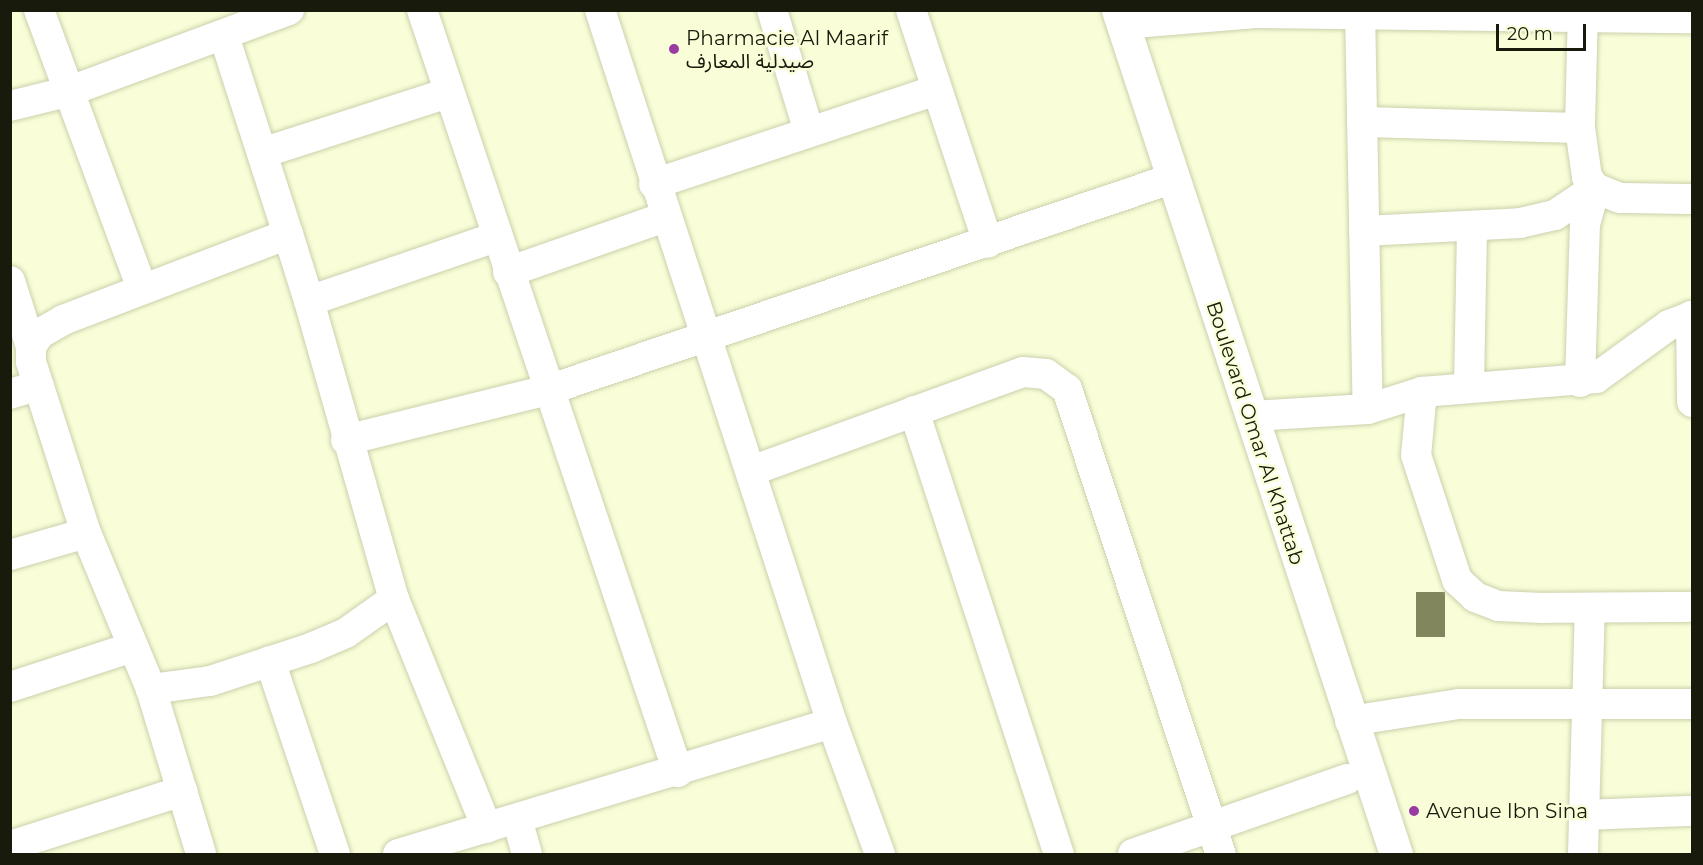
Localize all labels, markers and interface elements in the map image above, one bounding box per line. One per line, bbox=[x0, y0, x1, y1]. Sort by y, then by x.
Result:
scale bar bbox=[1499, 12, 1589, 50]
text: 20 m bbox=[1507, 23, 1553, 45]
place label: Pharmacie Al Maarif صيدلية المعارف bbox=[686, 26, 888, 73]
marker: Pharmacie Al Maarif صيدلية المعارف bbox=[667, 42, 681, 56]
street label: Boulevard Omar Al Khattab bbox=[1201, 298, 1309, 568]
place label: Avenue Ibn Sina bbox=[1426, 799, 1588, 823]
marker: Avenue Ibn Sina bbox=[1407, 804, 1421, 818]

